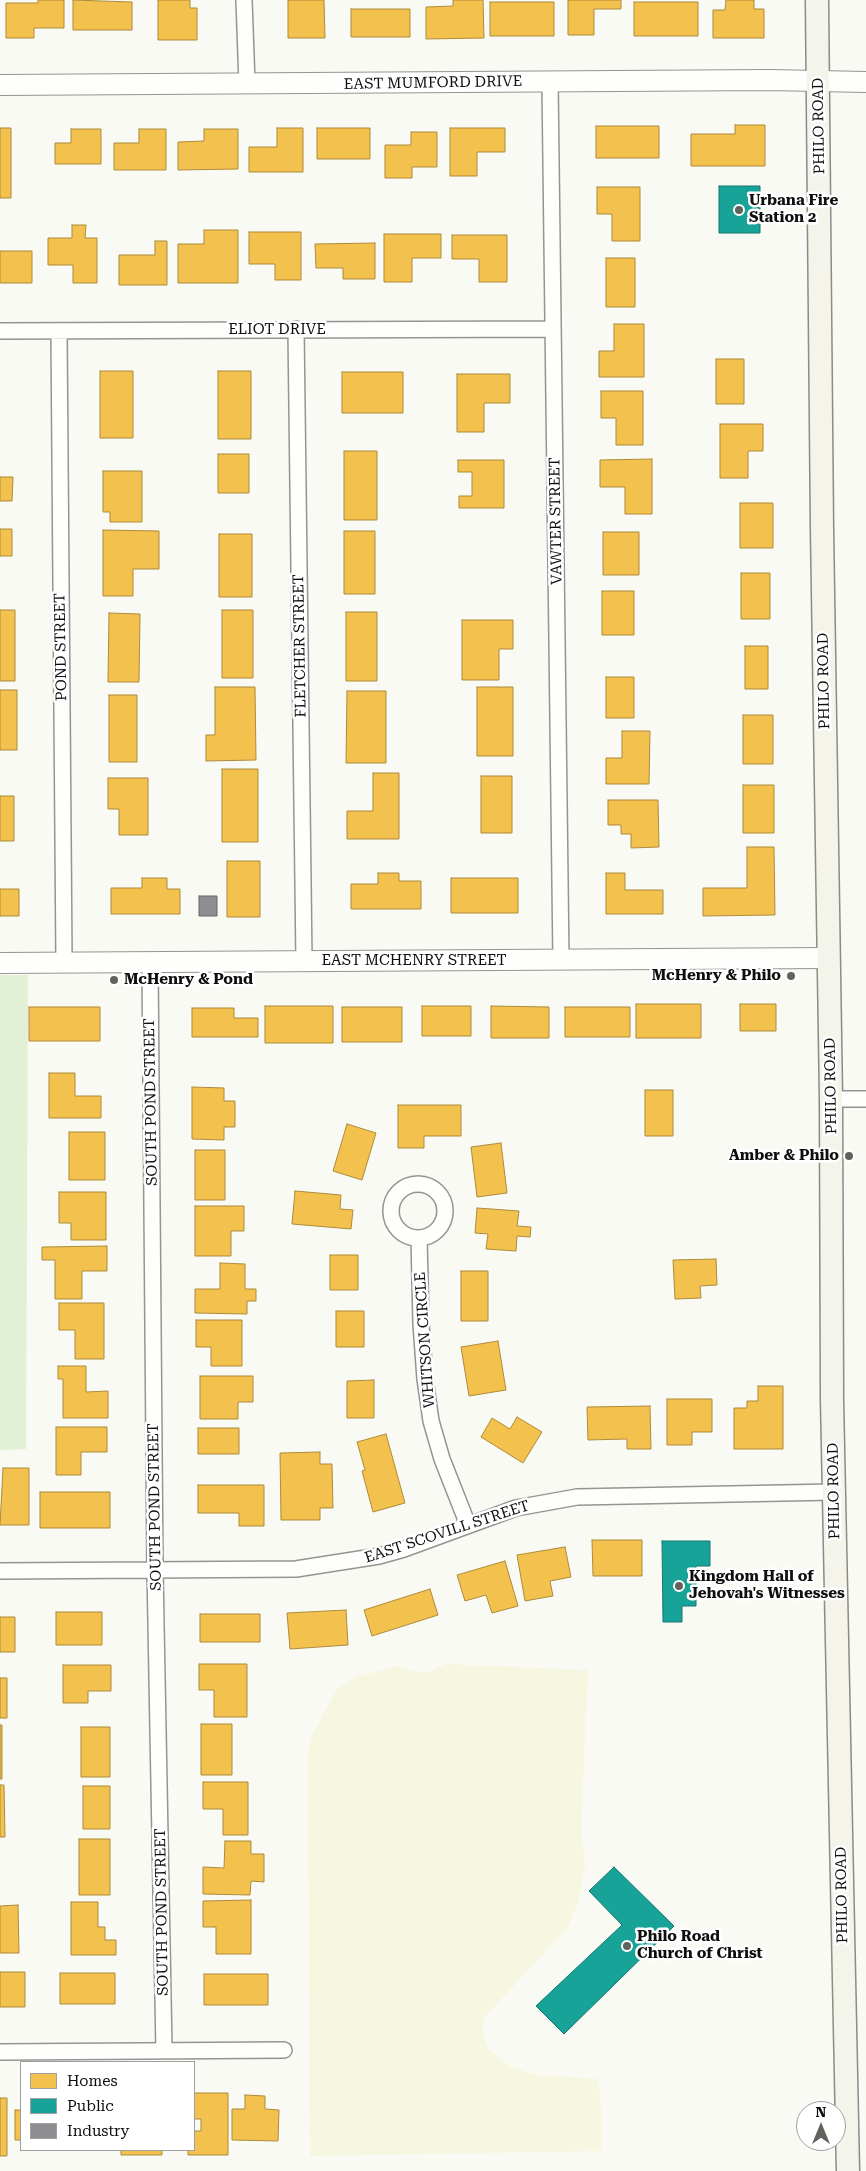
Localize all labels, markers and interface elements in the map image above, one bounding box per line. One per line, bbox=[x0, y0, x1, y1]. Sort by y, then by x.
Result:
street label: EAST MUMFORD DRIVE bbox=[344, 72, 522, 94]
street label: PHILO ROAD bbox=[809, 78, 829, 174]
place label: Urbana Fire Station 2 bbox=[749, 192, 838, 227]
marker: Urbana Fire Station 2 bbox=[733, 204, 745, 216]
street label: ELIOT DRIVE bbox=[228, 321, 326, 339]
street label: VAWTER STREET bbox=[546, 457, 566, 585]
street label: FLETCHER STREET bbox=[290, 574, 310, 718]
street label: POND STREET bbox=[51, 593, 71, 701]
street label: PHILO ROAD bbox=[814, 633, 834, 729]
street label: EAST MCHENRY STREET bbox=[321, 952, 507, 970]
place label: McHenry & Philo bbox=[652, 967, 781, 985]
marker: McHenry & Philo bbox=[785, 970, 797, 982]
place label: McHenry & Pond bbox=[124, 971, 253, 989]
marker: McHenry & Pond bbox=[108, 974, 120, 986]
street label: SOUTH POND STREET bbox=[141, 1018, 161, 1186]
street label: PHILO ROAD bbox=[821, 1038, 841, 1134]
place label: Amber & Philo bbox=[729, 1147, 839, 1165]
marker: Amber & Philo bbox=[843, 1150, 855, 1162]
street label: WHITSON CIRCLE bbox=[411, 1271, 439, 1409]
street label: SOUTH POND STREET bbox=[145, 1423, 165, 1591]
street label: PHILO ROAD bbox=[824, 1443, 844, 1539]
street label: EAST SCOVILL STREET bbox=[362, 1497, 532, 1567]
place label: Kingdom Hall of Jehovah's Witnesses bbox=[689, 1568, 845, 1603]
marker: Kingdom Hall of Jehovah's Witnesses bbox=[673, 1580, 685, 1592]
street label: SOUTH POND STREET bbox=[152, 1828, 172, 1996]
street label: PHILO ROAD bbox=[832, 1847, 852, 1943]
place label: Philo Road Church of Christ bbox=[637, 1928, 763, 1963]
marker: Philo Road Church of Christ bbox=[621, 1940, 633, 1952]
legend bbox=[20, 2061, 195, 2151]
text: Homes bbox=[67, 2072, 118, 2090]
text: Public bbox=[67, 2097, 114, 2115]
north arrow bbox=[796, 2101, 846, 2151]
text: N bbox=[816, 2104, 826, 2120]
text: Industry bbox=[67, 2122, 129, 2140]

